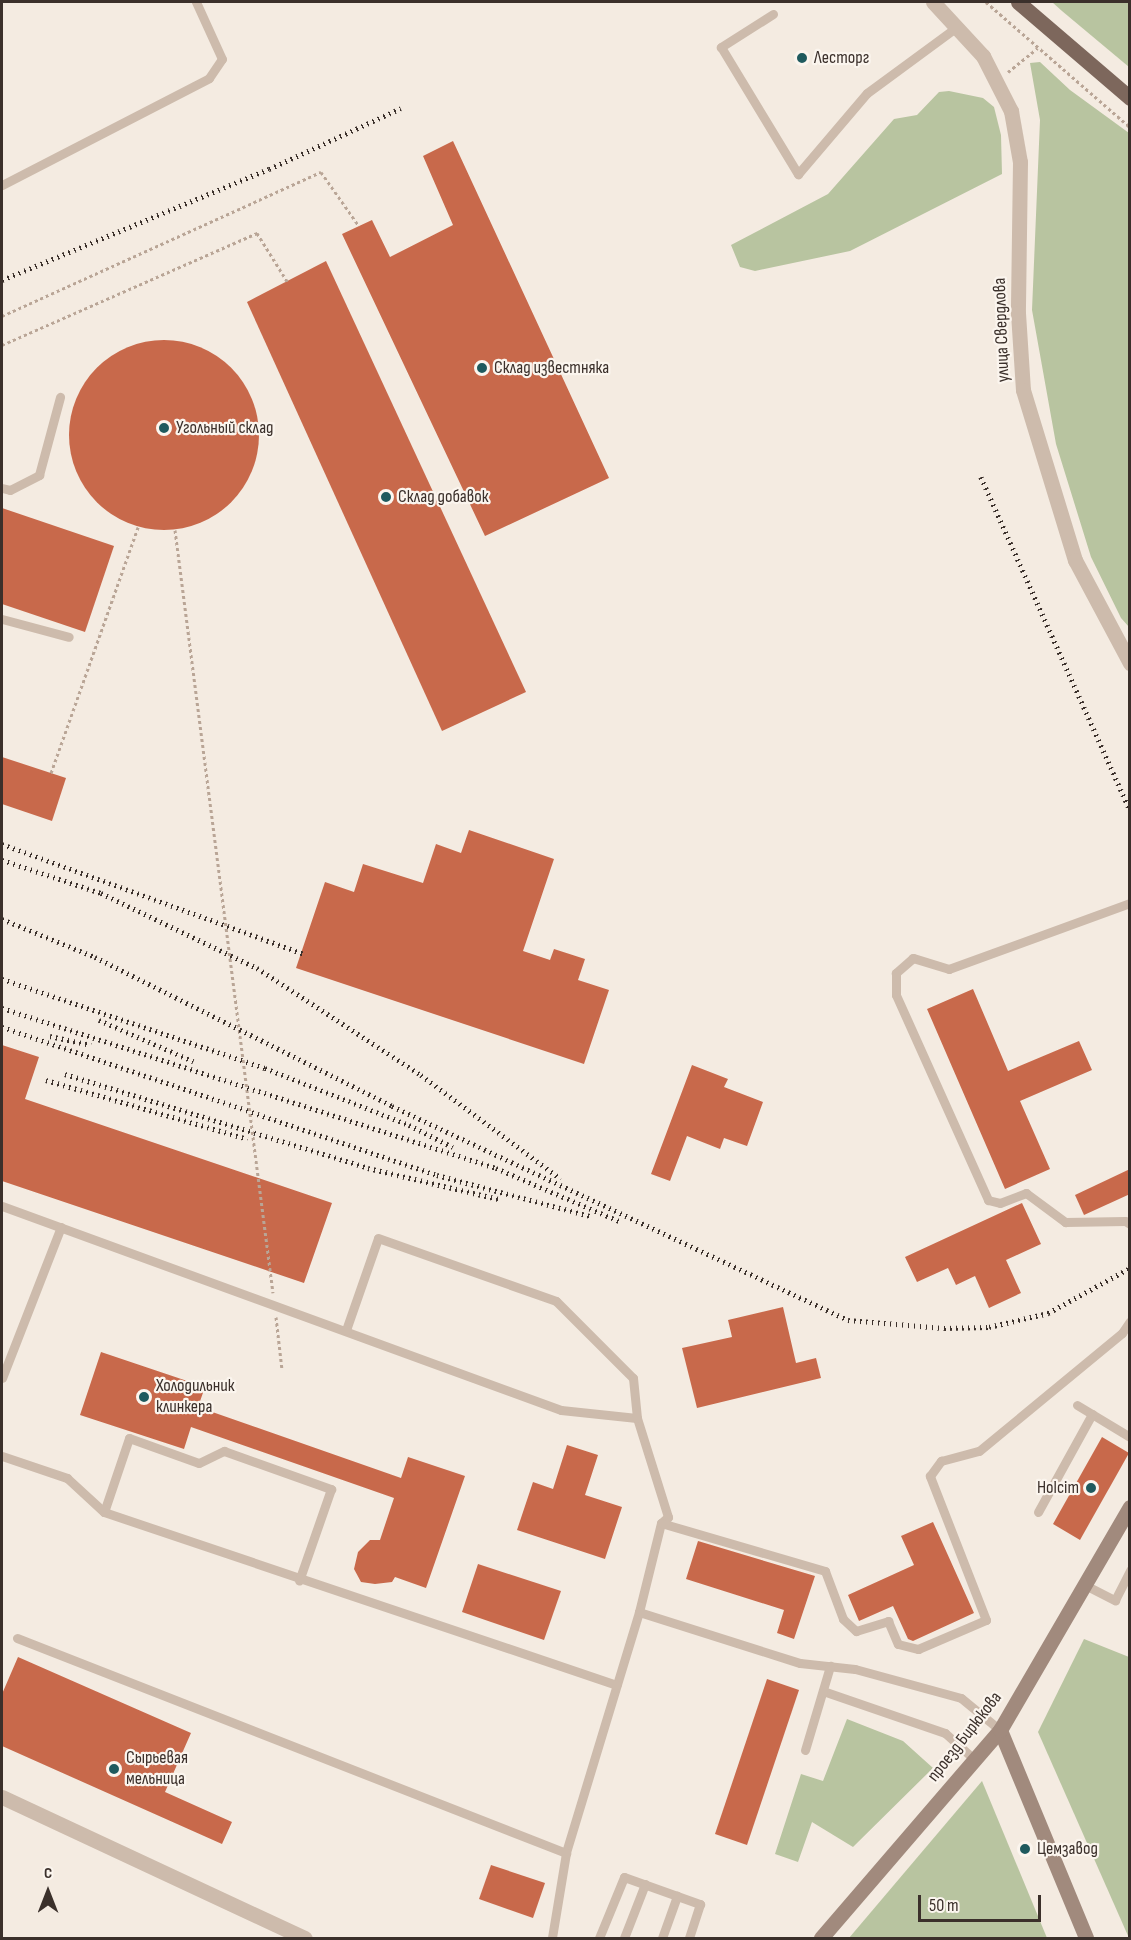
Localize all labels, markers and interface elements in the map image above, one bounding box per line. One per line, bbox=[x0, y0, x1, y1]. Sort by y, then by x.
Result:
place label: Лесторг bbox=[814, 47, 869, 69]
marker: Лесторг bbox=[795, 51, 809, 65]
street label: улица Свердлова bbox=[989, 277, 1015, 383]
place label: Склад известняка bbox=[494, 357, 609, 379]
marker: Склад известняка bbox=[475, 361, 489, 375]
place label: Угольный склад bbox=[176, 417, 274, 439]
marker: Угольный склад bbox=[157, 421, 171, 435]
place label: Склад добавок bbox=[398, 486, 489, 508]
marker: Склад добавок bbox=[379, 490, 393, 504]
place label: Холодильник клинкера bbox=[156, 1376, 235, 1418]
marker: Холодильник клинкера bbox=[137, 1390, 151, 1404]
place label: Holcim bbox=[1037, 1477, 1079, 1499]
marker: Holcim bbox=[1084, 1481, 1098, 1495]
street label: проезд Бирюкова bbox=[923, 1688, 1007, 1786]
place label: Сырьевая мельница bbox=[126, 1748, 188, 1790]
marker: Сырьевая мельница bbox=[107, 1762, 121, 1776]
place label: Цемзавод bbox=[1037, 1838, 1098, 1860]
marker: Цемзавод bbox=[1018, 1842, 1032, 1856]
north arrow bbox=[18, 1862, 78, 1922]
text: С bbox=[44, 1864, 52, 1883]
scale bar bbox=[921, 1883, 1044, 1921]
text: 50 m bbox=[929, 1895, 959, 1916]

